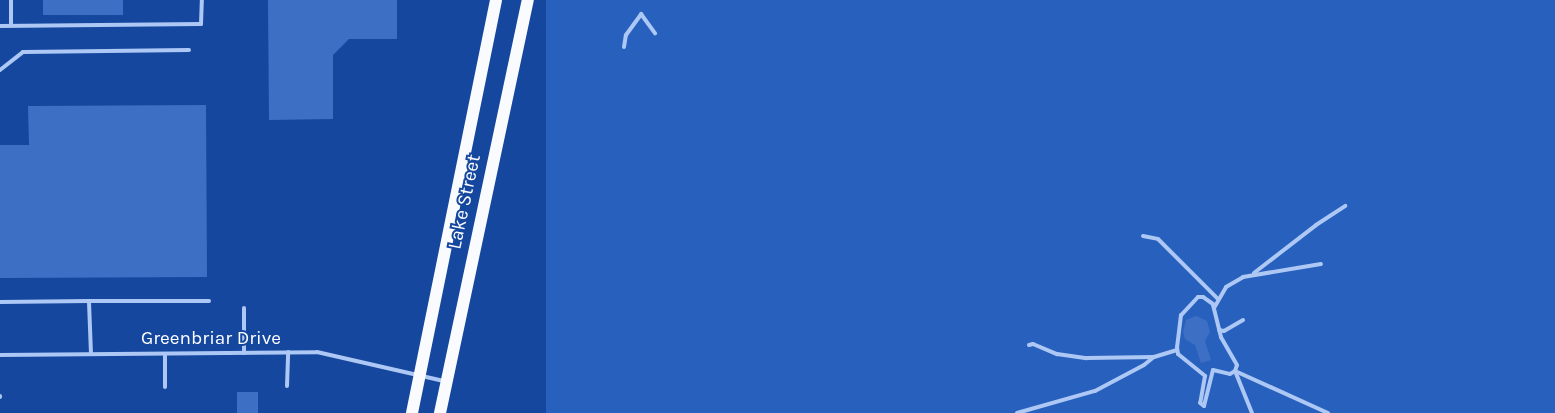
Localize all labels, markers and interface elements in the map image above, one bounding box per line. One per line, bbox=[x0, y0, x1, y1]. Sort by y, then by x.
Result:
street label: Lake Street bbox=[444, 152, 486, 252]
street label: Greenbriar Drive bbox=[141, 328, 281, 350]

